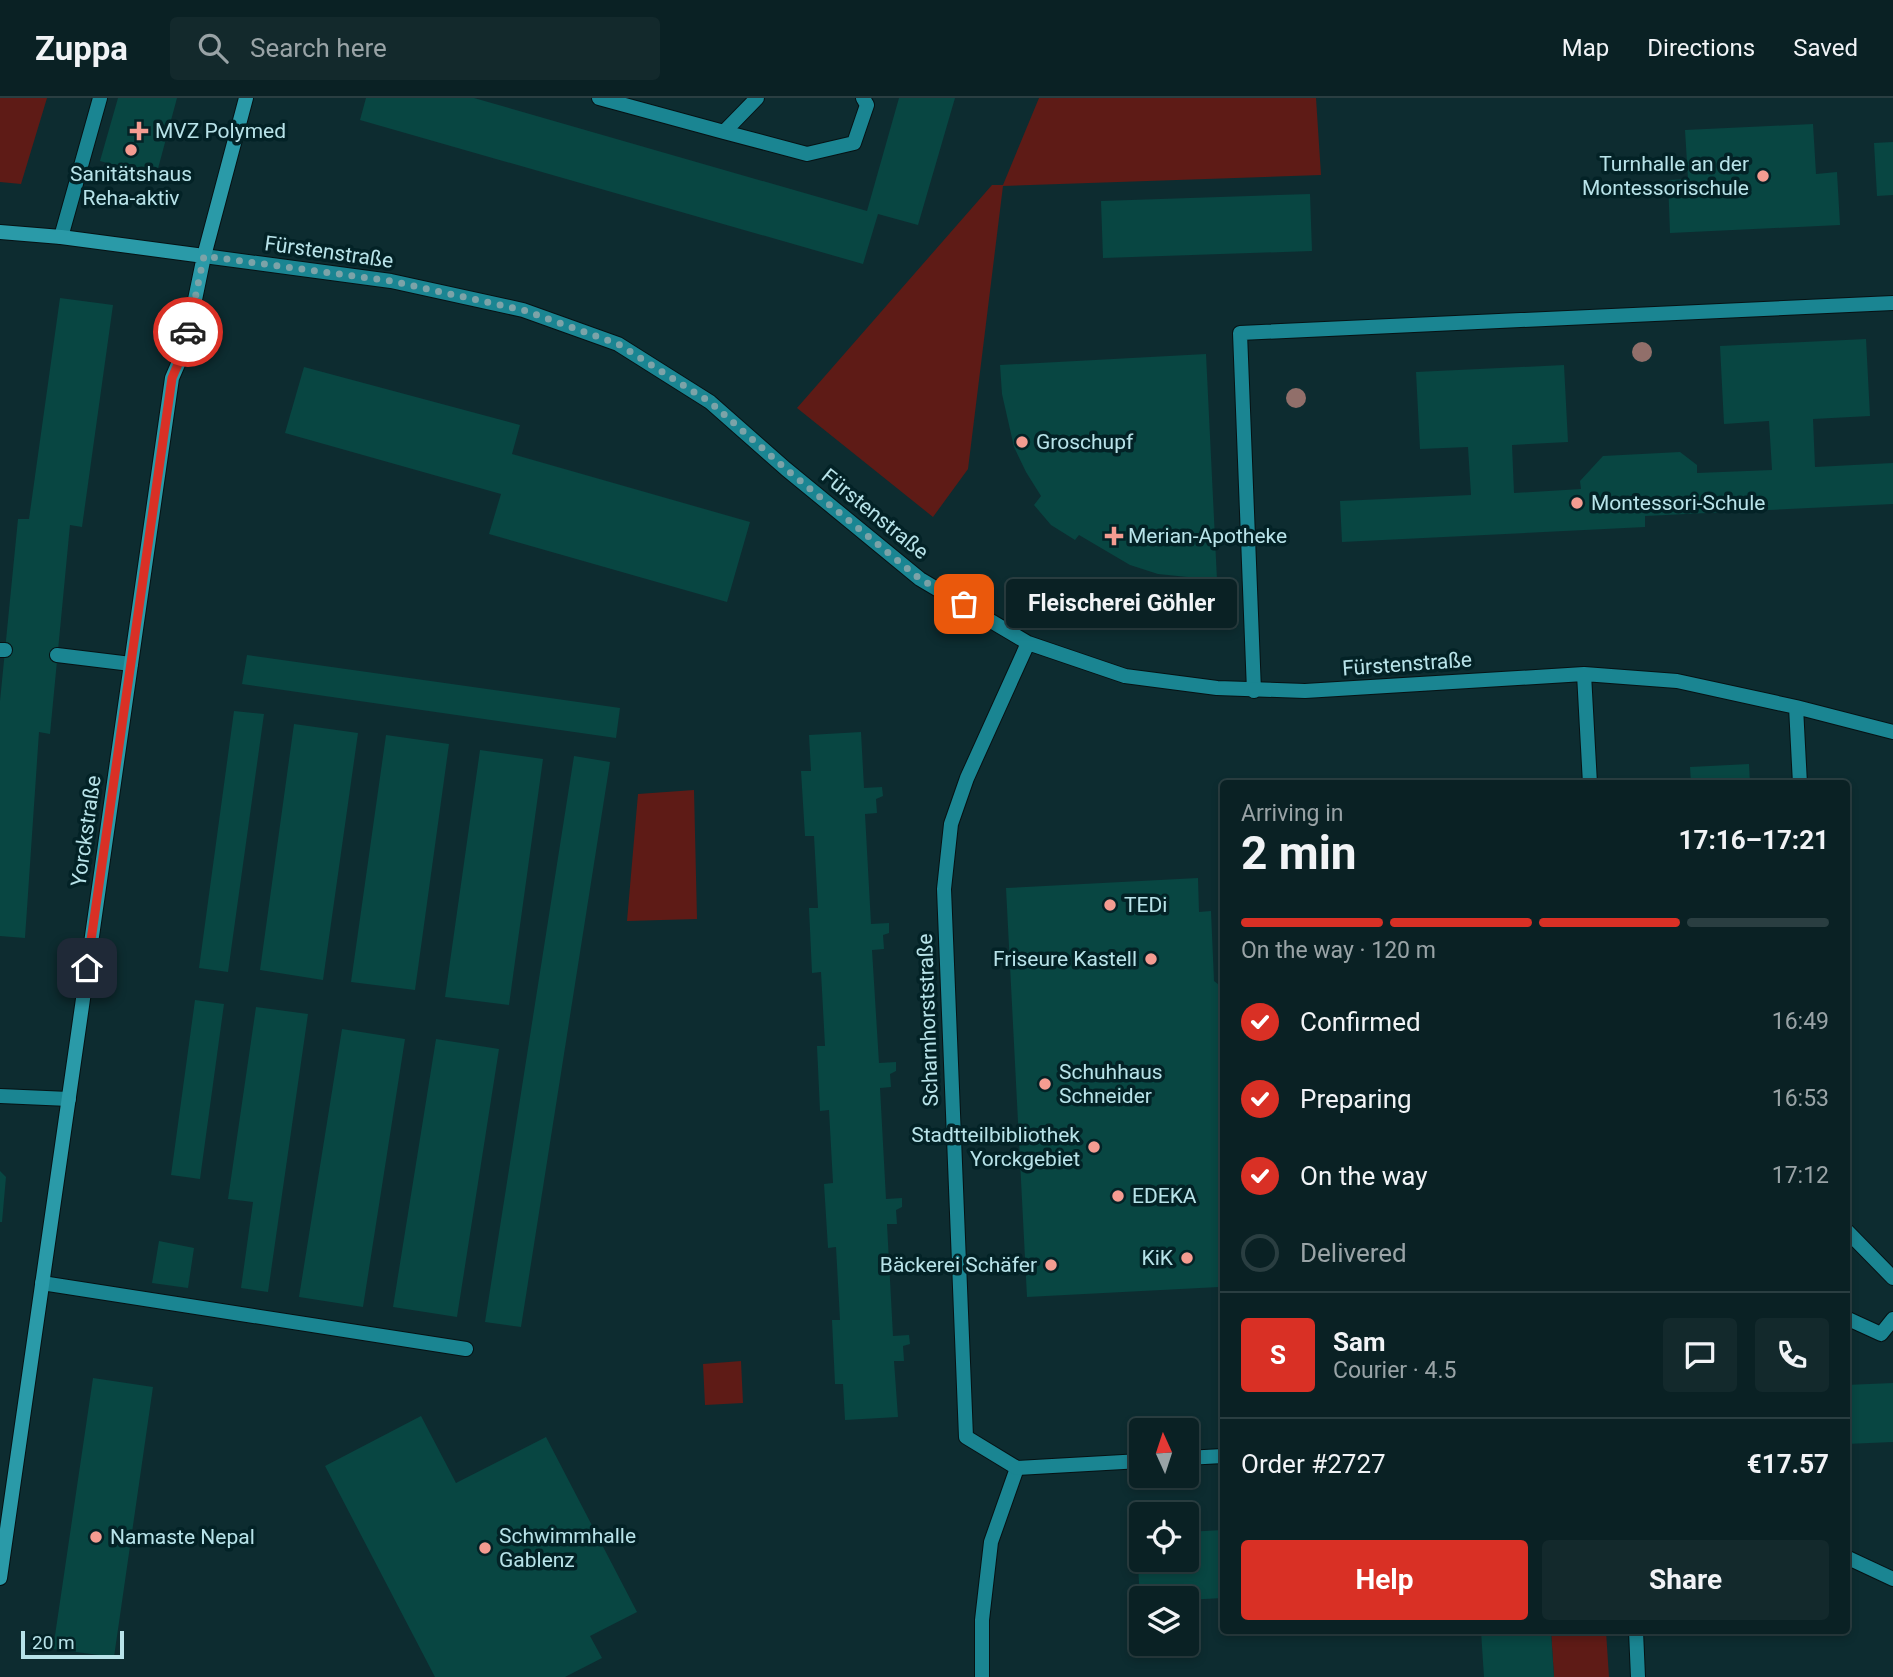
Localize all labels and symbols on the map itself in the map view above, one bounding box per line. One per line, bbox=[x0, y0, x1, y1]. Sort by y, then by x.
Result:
place label: MVZ Polymed bbox=[155, 119, 286, 143]
marker: MVZ Polymed bbox=[129, 121, 149, 141]
marker: Sanitätshaus Reha-aktiv bbox=[123, 142, 139, 158]
place label: Turnhalle an der Montessorischule bbox=[1582, 152, 1749, 200]
place label: Sanitätshaus Reha-aktiv bbox=[70, 162, 192, 210]
marker: Turnhalle an der Montessorischule bbox=[1755, 168, 1771, 184]
street label: Fürstenstraße bbox=[263, 231, 395, 273]
courier bbox=[153, 297, 223, 367]
place label: Groschupf bbox=[1036, 430, 1134, 454]
marker: Groschupf bbox=[1014, 434, 1030, 450]
street label: Fürstenstraße bbox=[817, 464, 933, 564]
place label: Montessori-Schule bbox=[1591, 491, 1765, 515]
marker: Montessori-Schule bbox=[1569, 495, 1585, 511]
place label: Merian-Apotheke bbox=[1128, 524, 1287, 548]
marker: Merian-Apotheke bbox=[1106, 528, 1122, 544]
pin bbox=[934, 574, 994, 634]
callout: Fleischerei Göhler bbox=[1006, 580, 1237, 628]
street label: Fürstenstraße bbox=[1341, 647, 1473, 681]
street label: Yorckstraße bbox=[66, 774, 106, 888]
place label: TEDi bbox=[1124, 893, 1167, 917]
marker: TEDi bbox=[1102, 897, 1118, 913]
street label: Scharnhorststraße bbox=[913, 933, 943, 1107]
pin bbox=[57, 938, 117, 998]
place label: Friseure Kastell bbox=[993, 947, 1137, 971]
marker: Friseure Kastell bbox=[1143, 951, 1159, 967]
place label: Schuhhaus Schneider bbox=[1059, 1060, 1163, 1108]
marker: Schuhhaus Schneider bbox=[1037, 1076, 1053, 1092]
place label: Stadtteilbibliothek Yorckgebiet bbox=[911, 1123, 1080, 1171]
marker: Stadtteilbibliothek Yorckgebiet bbox=[1086, 1139, 1102, 1155]
place label: EDEKA bbox=[1132, 1184, 1197, 1208]
marker: EDEKA bbox=[1110, 1188, 1126, 1204]
place label: KiK bbox=[1142, 1246, 1174, 1270]
marker: KiK bbox=[1179, 1250, 1195, 1266]
place label: Bäckerei Schäfer bbox=[880, 1253, 1037, 1277]
marker: Bäckerei Schäfer bbox=[1043, 1257, 1059, 1273]
north arrow bbox=[1129, 1418, 1199, 1488]
place label: Schwimmhalle Gablenz bbox=[499, 1524, 636, 1572]
place label: Namaste Nepal bbox=[110, 1525, 255, 1549]
marker: Namaste Nepal bbox=[88, 1529, 104, 1545]
marker: Schwimmhalle Gablenz bbox=[477, 1540, 493, 1556]
scale bar bbox=[21, 1628, 124, 1660]

